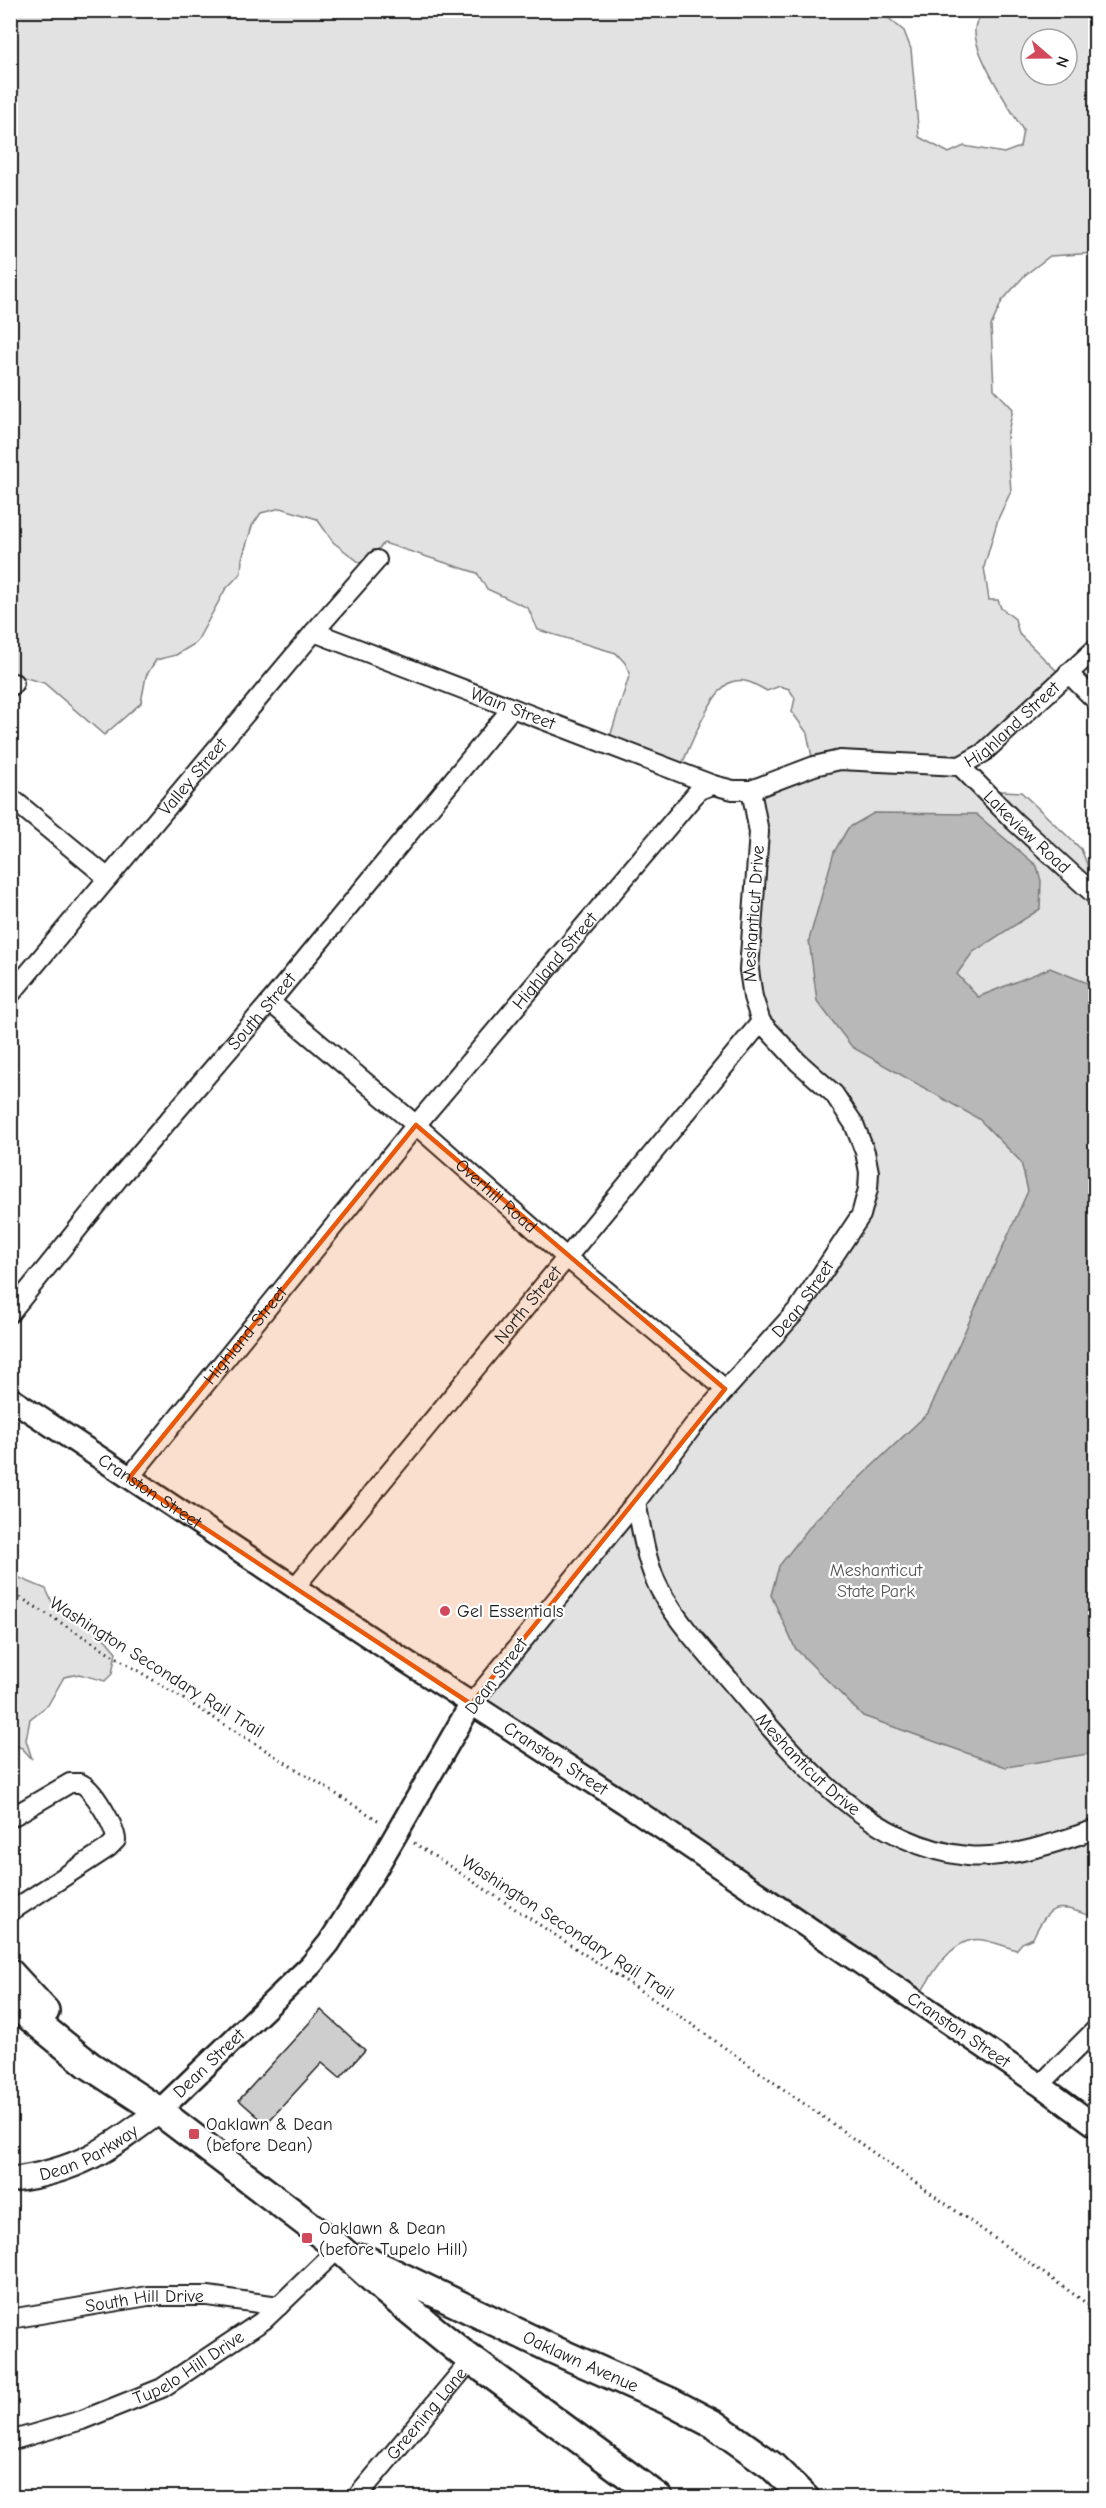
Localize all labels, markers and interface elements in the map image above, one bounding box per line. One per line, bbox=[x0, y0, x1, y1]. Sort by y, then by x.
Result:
north arrow bbox=[1019, 27, 1079, 87]
text: N bbox=[1052, 54, 1072, 70]
street label: Highland Street bbox=[961, 677, 1065, 772]
street label: Wain Street bbox=[467, 683, 559, 735]
street label: Valley Street bbox=[155, 733, 232, 820]
street label: Lakeview Road bbox=[979, 786, 1074, 878]
street label: Meshanticut Drive bbox=[739, 845, 769, 984]
street label: Highland Street bbox=[508, 908, 603, 1014]
street label: South Street bbox=[224, 968, 301, 1054]
street label: Overhill Road bbox=[451, 1155, 541, 1238]
street label: Dean Street bbox=[768, 1256, 839, 1342]
street label: North Street bbox=[490, 1261, 567, 1348]
street label: Highland Street bbox=[199, 1282, 292, 1389]
street label: Cranston Street bbox=[94, 1449, 206, 1534]
park label: Meshanticut State Park bbox=[830, 1560, 923, 1602]
street label: Washington Secondary Rail Trail bbox=[46, 1593, 268, 1742]
place label: Gel Essentials bbox=[457, 1601, 564, 1622]
marker: Gel Essentials bbox=[438, 1604, 452, 1618]
street label: Dean Street bbox=[461, 1633, 533, 1719]
street label: Meshanticut Drive bbox=[751, 1709, 864, 1820]
street label: Cranston Street bbox=[500, 1717, 612, 1801]
street label: Washington Secondary Rail Trail bbox=[458, 1851, 678, 2004]
street label: Cranston Street bbox=[903, 1988, 1015, 2073]
street label: Dean Street bbox=[169, 2024, 250, 2103]
place label: Oaklawn & Dean (before Dean) bbox=[206, 2114, 333, 2156]
street label: Dean Parkway bbox=[37, 2120, 143, 2186]
marker: Oaklawn & Dean (before Dean) bbox=[187, 2127, 201, 2141]
place label: Oaklawn & Dean (before Tupelo Hill) bbox=[319, 2218, 468, 2260]
marker: Oaklawn & Dean (before Tupelo Hill) bbox=[300, 2231, 314, 2245]
street label: South Hill Drive bbox=[84, 2286, 204, 2317]
street label: Tupelo Hill Drive bbox=[130, 2326, 248, 2410]
street label: Oaklawn Avenue bbox=[519, 2327, 642, 2397]
street label: Greening Lane bbox=[382, 2363, 472, 2464]

